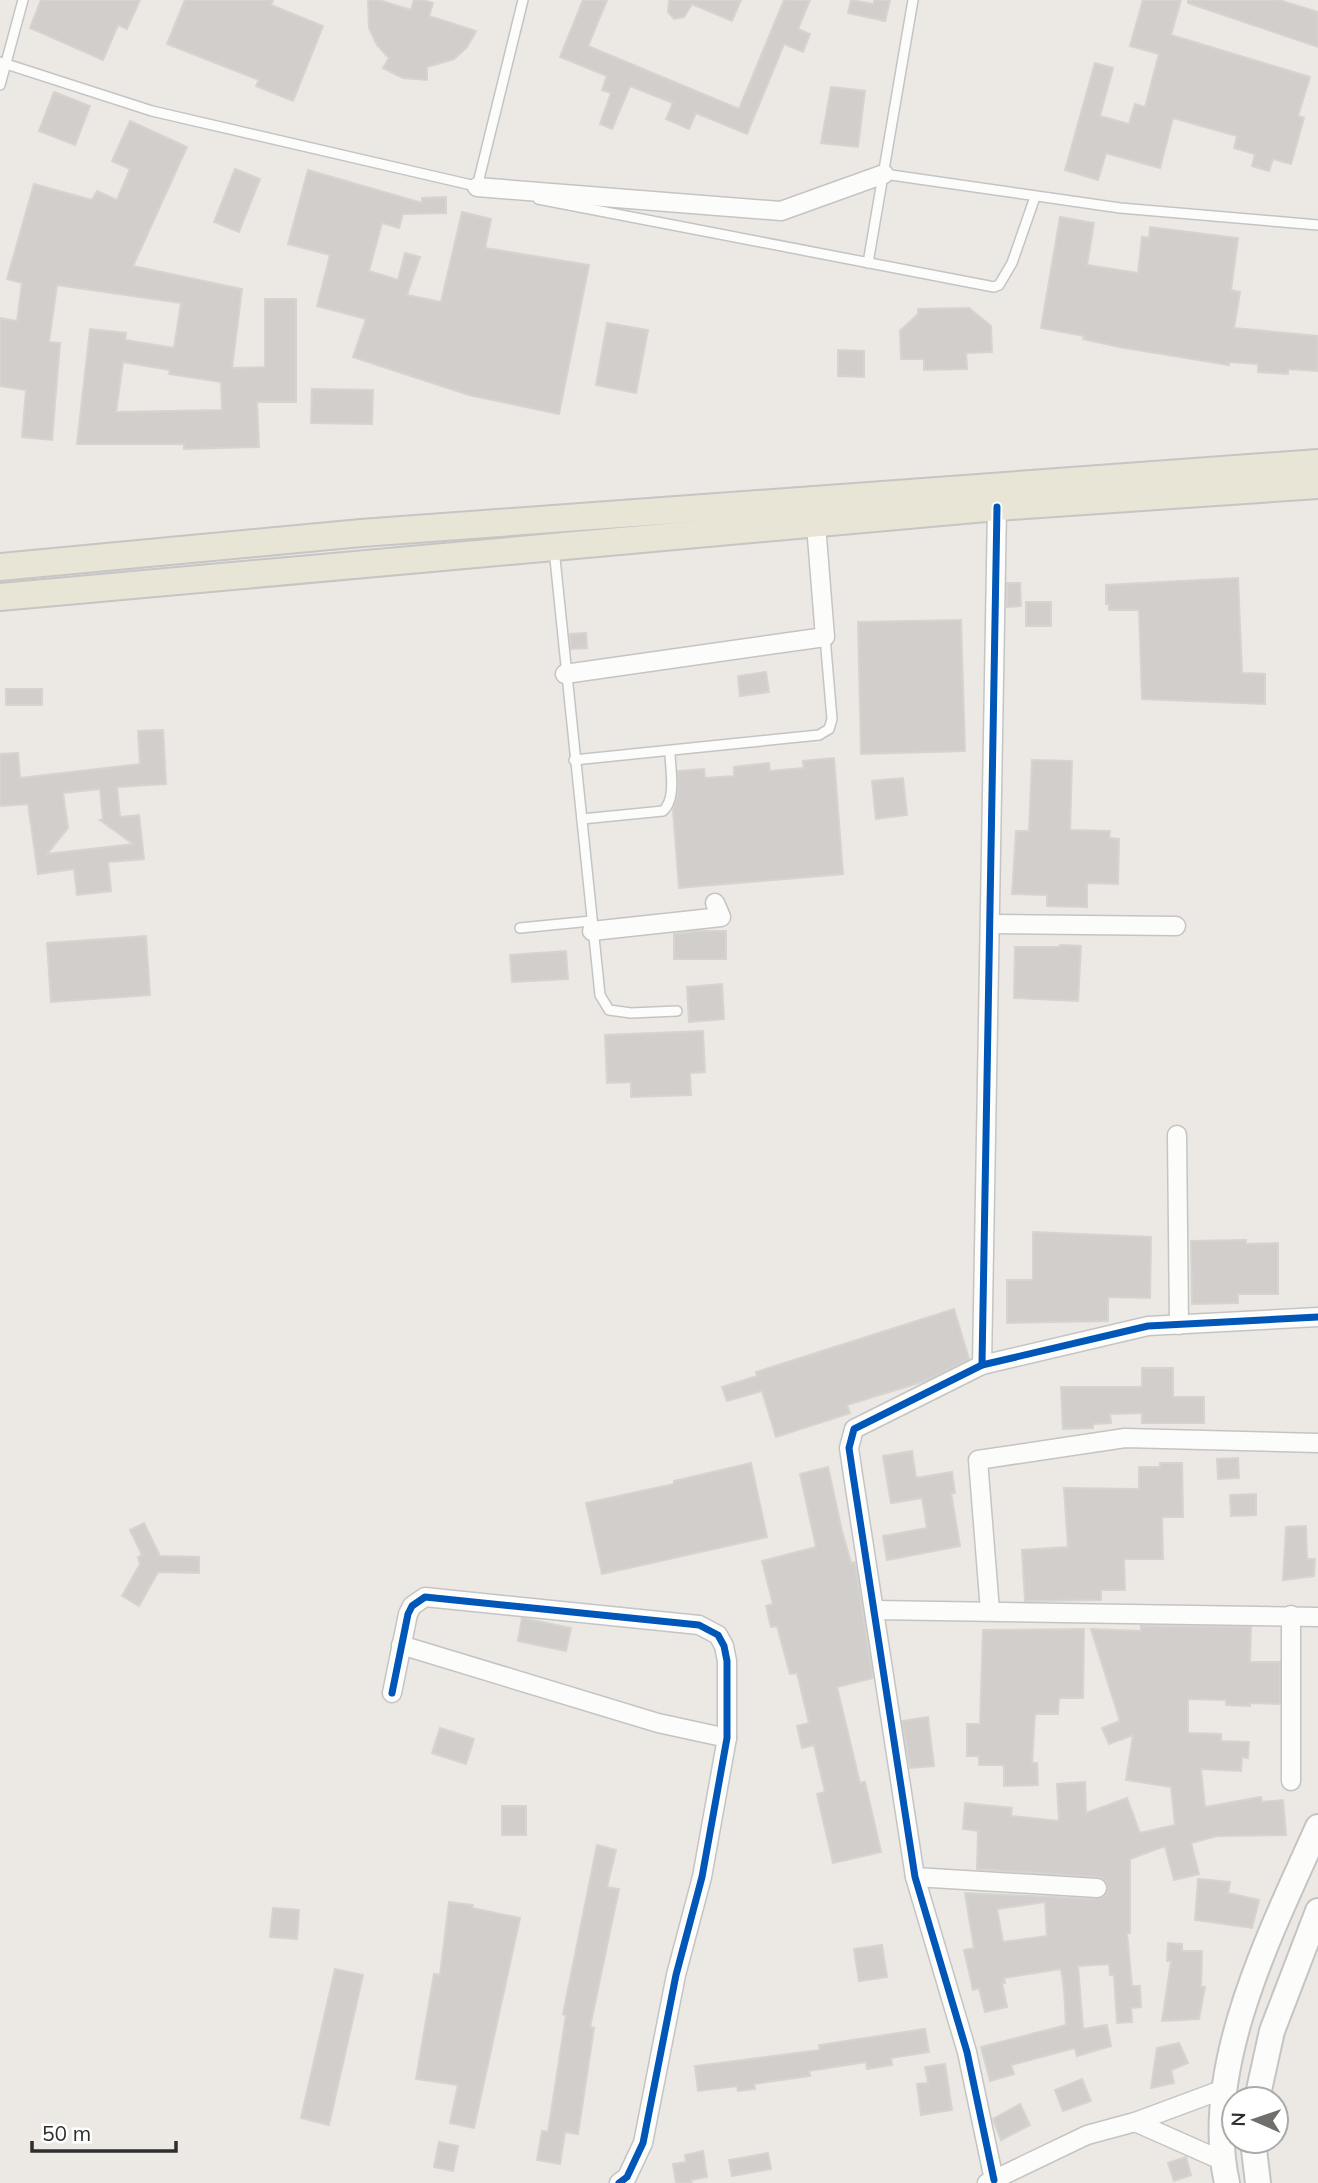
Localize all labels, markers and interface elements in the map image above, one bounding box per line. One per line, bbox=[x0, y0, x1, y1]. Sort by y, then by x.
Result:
north arrow bbox=[1220, 2085, 1290, 2155]
scale bar bbox=[32, 2110, 175, 2154]
text: N bbox=[1226, 2112, 1250, 2127]
text: 50 m bbox=[42, 2120, 91, 2146]

